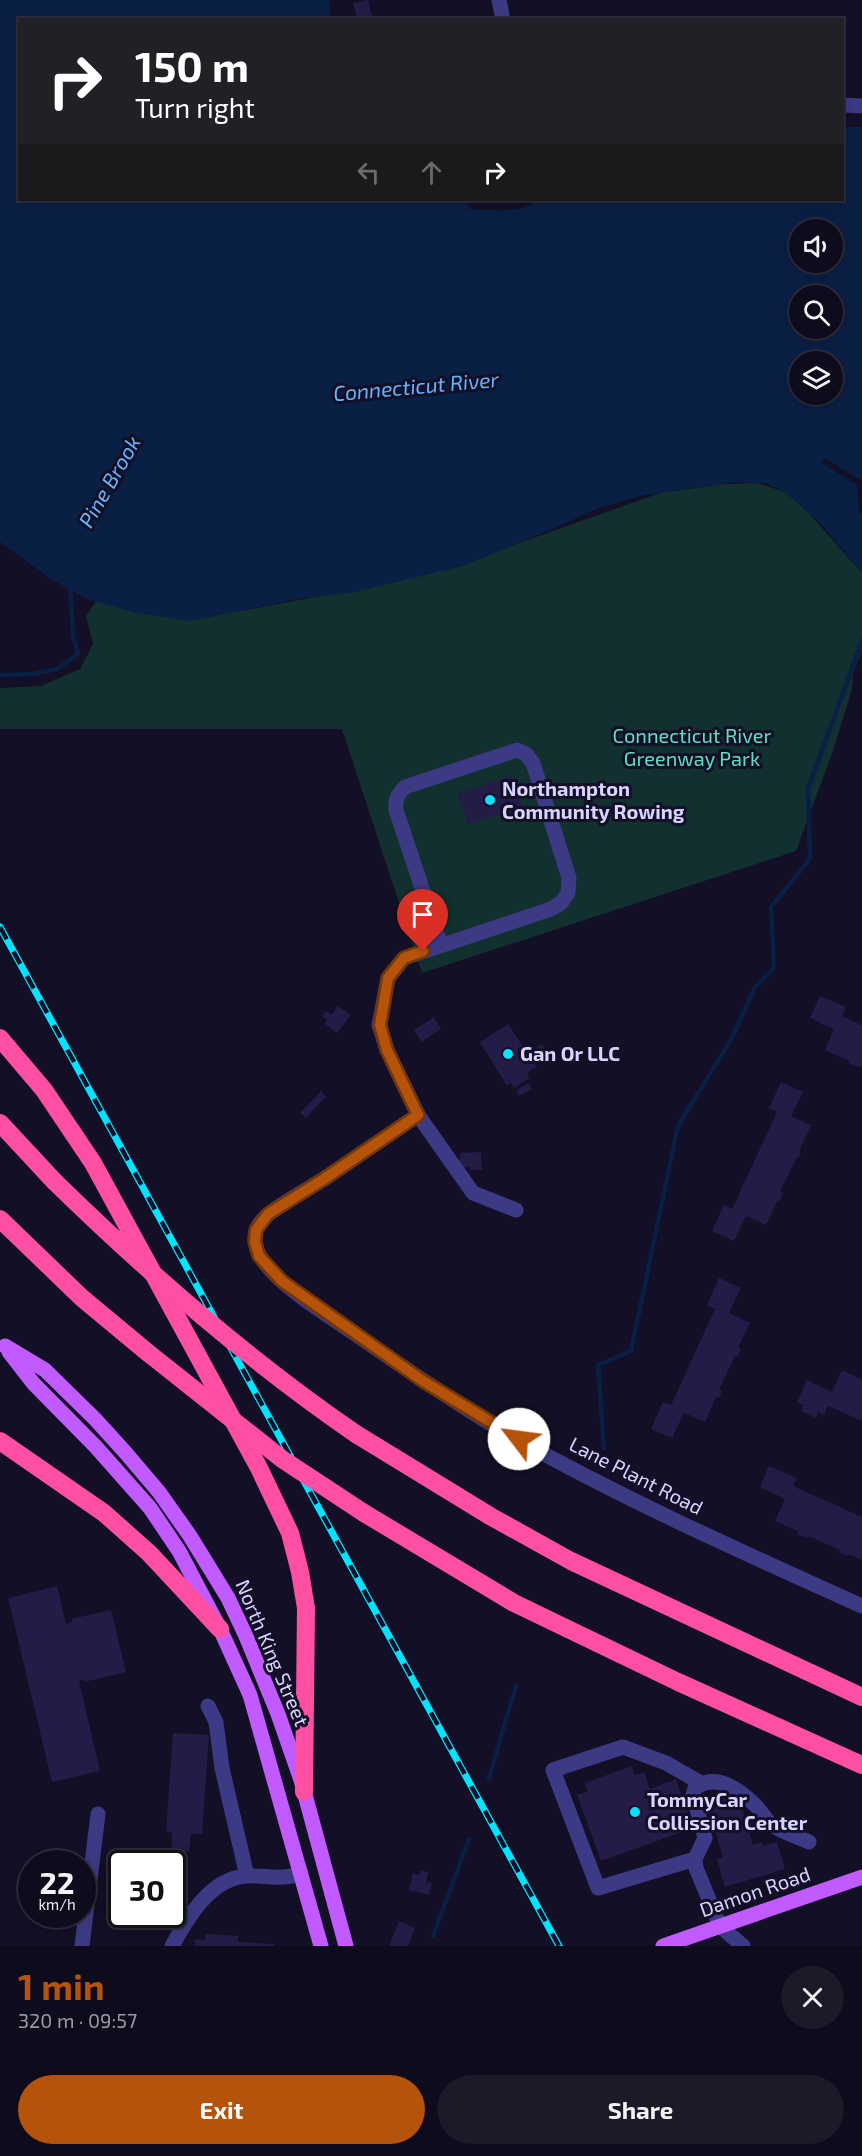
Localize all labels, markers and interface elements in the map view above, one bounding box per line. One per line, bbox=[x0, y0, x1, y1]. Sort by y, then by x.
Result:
text: 150 m bbox=[135, 40, 249, 90]
icon: right bbox=[36, 42, 114, 120]
text: Turn right bbox=[135, 91, 255, 123]
icon: left bbox=[352, 156, 385, 189]
icon: ahead bbox=[415, 156, 448, 189]
icon: right bbox=[478, 156, 511, 189]
map controls bbox=[789, 219, 843, 405]
button: sound bbox=[789, 219, 843, 273]
button: search bbox=[789, 285, 843, 339]
button: layers bbox=[789, 351, 843, 405]
water label: Connecticut River bbox=[332, 366, 500, 405]
water label: Pine Brook bbox=[73, 431, 145, 531]
park label: Connecticut River Greenway Park bbox=[613, 723, 771, 770]
place label: Northampton Community Rowing bbox=[502, 776, 685, 824]
marker: Northampton Community Rowing bbox=[483, 793, 497, 807]
pin bbox=[397, 889, 448, 951]
icon: arrive bbox=[406, 898, 439, 931]
place label: Gan Or LLC bbox=[520, 1041, 620, 1065]
marker: Gan Or LLC bbox=[501, 1047, 515, 1061]
position arrow bbox=[487, 1407, 551, 1471]
street label: Lane Plant Road bbox=[566, 1431, 707, 1519]
street label: North King Street bbox=[231, 1576, 315, 1730]
place label: TommyCar Collission Center bbox=[647, 1787, 808, 1834]
marker: TommyCar Collission Center bbox=[628, 1805, 642, 1819]
speed limit sign: 30 bbox=[108, 1850, 186, 1928]
street label: Damon Road bbox=[696, 1861, 813, 1921]
text: 22 bbox=[40, 1864, 74, 1900]
text: km/h bbox=[38, 1895, 76, 1913]
text: 1 min bbox=[18, 1964, 105, 2007]
button: close bbox=[781, 1966, 844, 2029]
text: 320 m · 09:57 bbox=[18, 2008, 137, 2032]
button: Exit bbox=[18, 2075, 425, 2144]
button: Share bbox=[437, 2075, 844, 2144]

